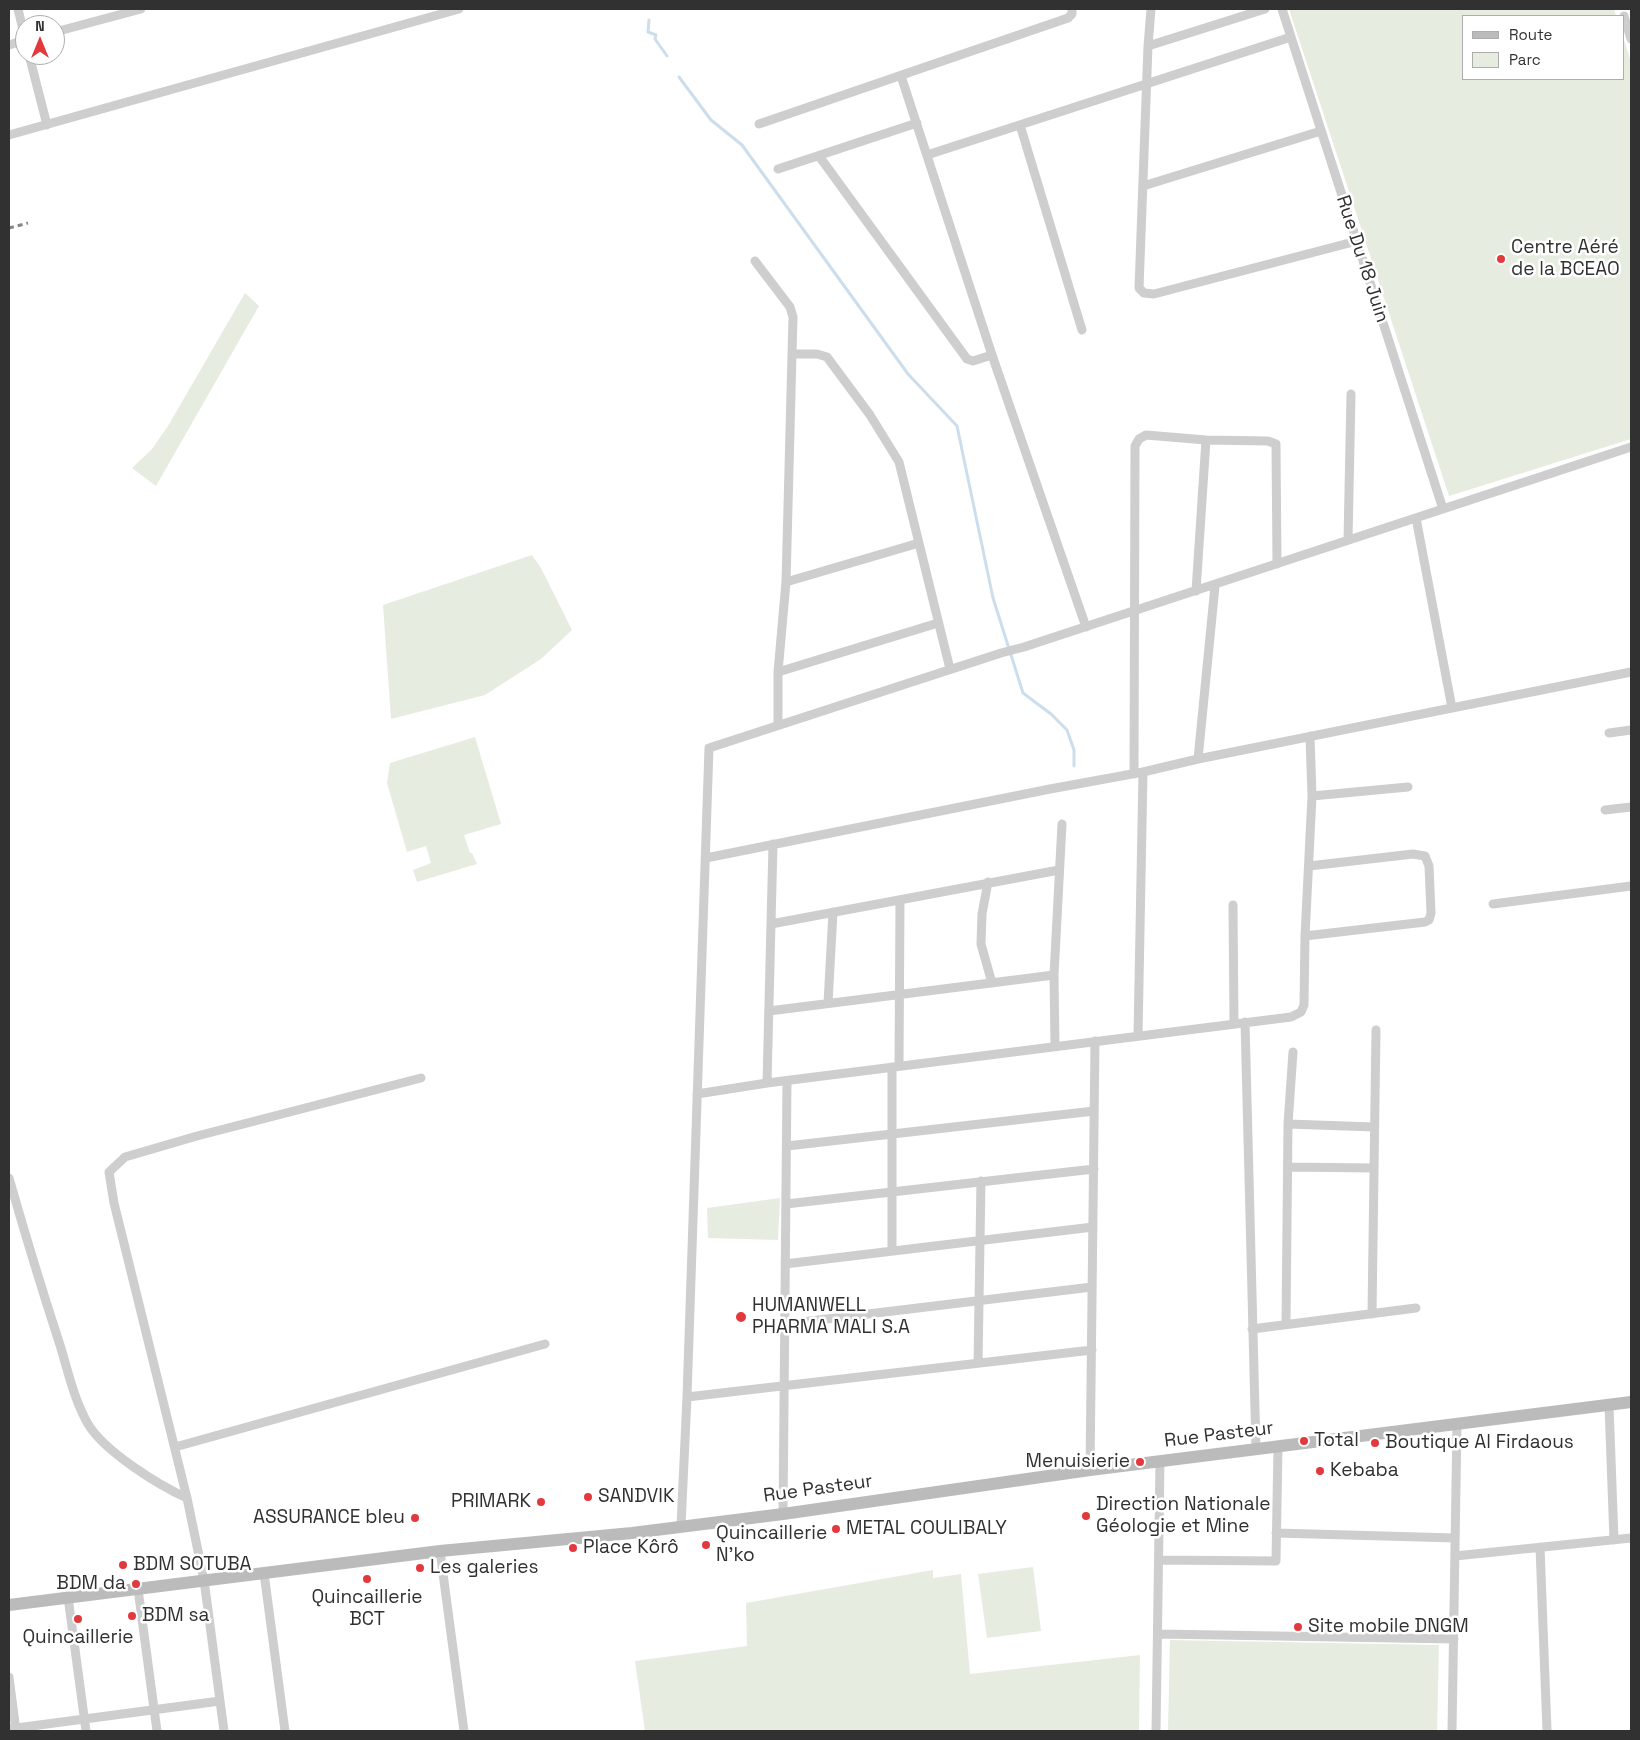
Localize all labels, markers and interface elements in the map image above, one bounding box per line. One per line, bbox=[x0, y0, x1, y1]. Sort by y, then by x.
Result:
north arrow bbox=[15, 15, 65, 65]
legend bbox=[1462, 15, 1625, 80]
text: N bbox=[35, 17, 45, 35]
text: Route bbox=[1509, 25, 1552, 44]
text: Parc bbox=[1509, 50, 1541, 69]
street label: Rue Du 18 Juin bbox=[1331, 193, 1393, 325]
place label: Centre Aéré de la BCEAO bbox=[1511, 237, 1620, 281]
marker: Centre Aéré de la BCEAO bbox=[1495, 253, 1507, 265]
place label: HUMANWELL PHARMA MALI S.A bbox=[752, 1295, 910, 1339]
marker: HUMANWELL PHARMA MALI S.A bbox=[734, 1310, 748, 1324]
street label: Rue Pasteur bbox=[1163, 1417, 1275, 1453]
place label: Total bbox=[1314, 1430, 1359, 1452]
place label: Boutique Al Firdaous bbox=[1385, 1432, 1574, 1454]
marker: Total bbox=[1298, 1435, 1310, 1447]
marker: Boutique Al Firdaous bbox=[1369, 1437, 1381, 1449]
place label: Menuisierie bbox=[1026, 1451, 1130, 1473]
marker: Menuisierie bbox=[1134, 1456, 1146, 1468]
place label: Kebaba bbox=[1330, 1460, 1399, 1482]
marker: Kebaba bbox=[1314, 1465, 1326, 1477]
street label: Rue Pasteur bbox=[762, 1470, 874, 1508]
place label: SANDVIK bbox=[598, 1486, 674, 1508]
place label: PRIMARK bbox=[451, 1491, 531, 1513]
marker: SANDVIK bbox=[582, 1491, 594, 1503]
place label: Direction Nationale Géologie et Mine bbox=[1096, 1494, 1271, 1538]
marker: PRIMARK bbox=[535, 1496, 547, 1508]
place label: ASSURANCE bleu bbox=[253, 1507, 405, 1529]
marker: Direction Nationale Géologie et Mine bbox=[1080, 1510, 1092, 1522]
marker: ASSURANCE bleu bbox=[409, 1512, 421, 1524]
place label: METAL COULIBALY bbox=[846, 1518, 1007, 1540]
place label: Quincaillerie N'ko bbox=[716, 1523, 827, 1567]
marker: METAL COULIBALY bbox=[830, 1523, 842, 1535]
place label: Place Kôrô bbox=[583, 1537, 679, 1559]
marker: Quincaillerie N'ko bbox=[700, 1539, 712, 1551]
marker: Place Kôrô bbox=[567, 1542, 579, 1554]
place label: BDM SOTUBA bbox=[133, 1554, 252, 1576]
place label: Les galeries bbox=[430, 1557, 539, 1579]
marker: BDM SOTUBA bbox=[117, 1559, 129, 1571]
marker: Les galeries bbox=[414, 1562, 426, 1574]
place label: BDM da bbox=[56, 1573, 126, 1595]
marker: Quincaillerie BCT bbox=[361, 1573, 373, 1585]
marker: BDM da bbox=[130, 1578, 142, 1590]
place label: Quincaillerie BCT bbox=[311, 1587, 423, 1631]
place label: BDM sa bbox=[142, 1605, 209, 1627]
marker: BDM sa bbox=[126, 1610, 138, 1622]
marker: Quincaillerie bbox=[72, 1613, 84, 1625]
place label: Site mobile DNGM bbox=[1308, 1616, 1469, 1638]
marker: Site mobile DNGM bbox=[1292, 1621, 1304, 1633]
place label: Quincaillerie bbox=[22, 1627, 134, 1649]

